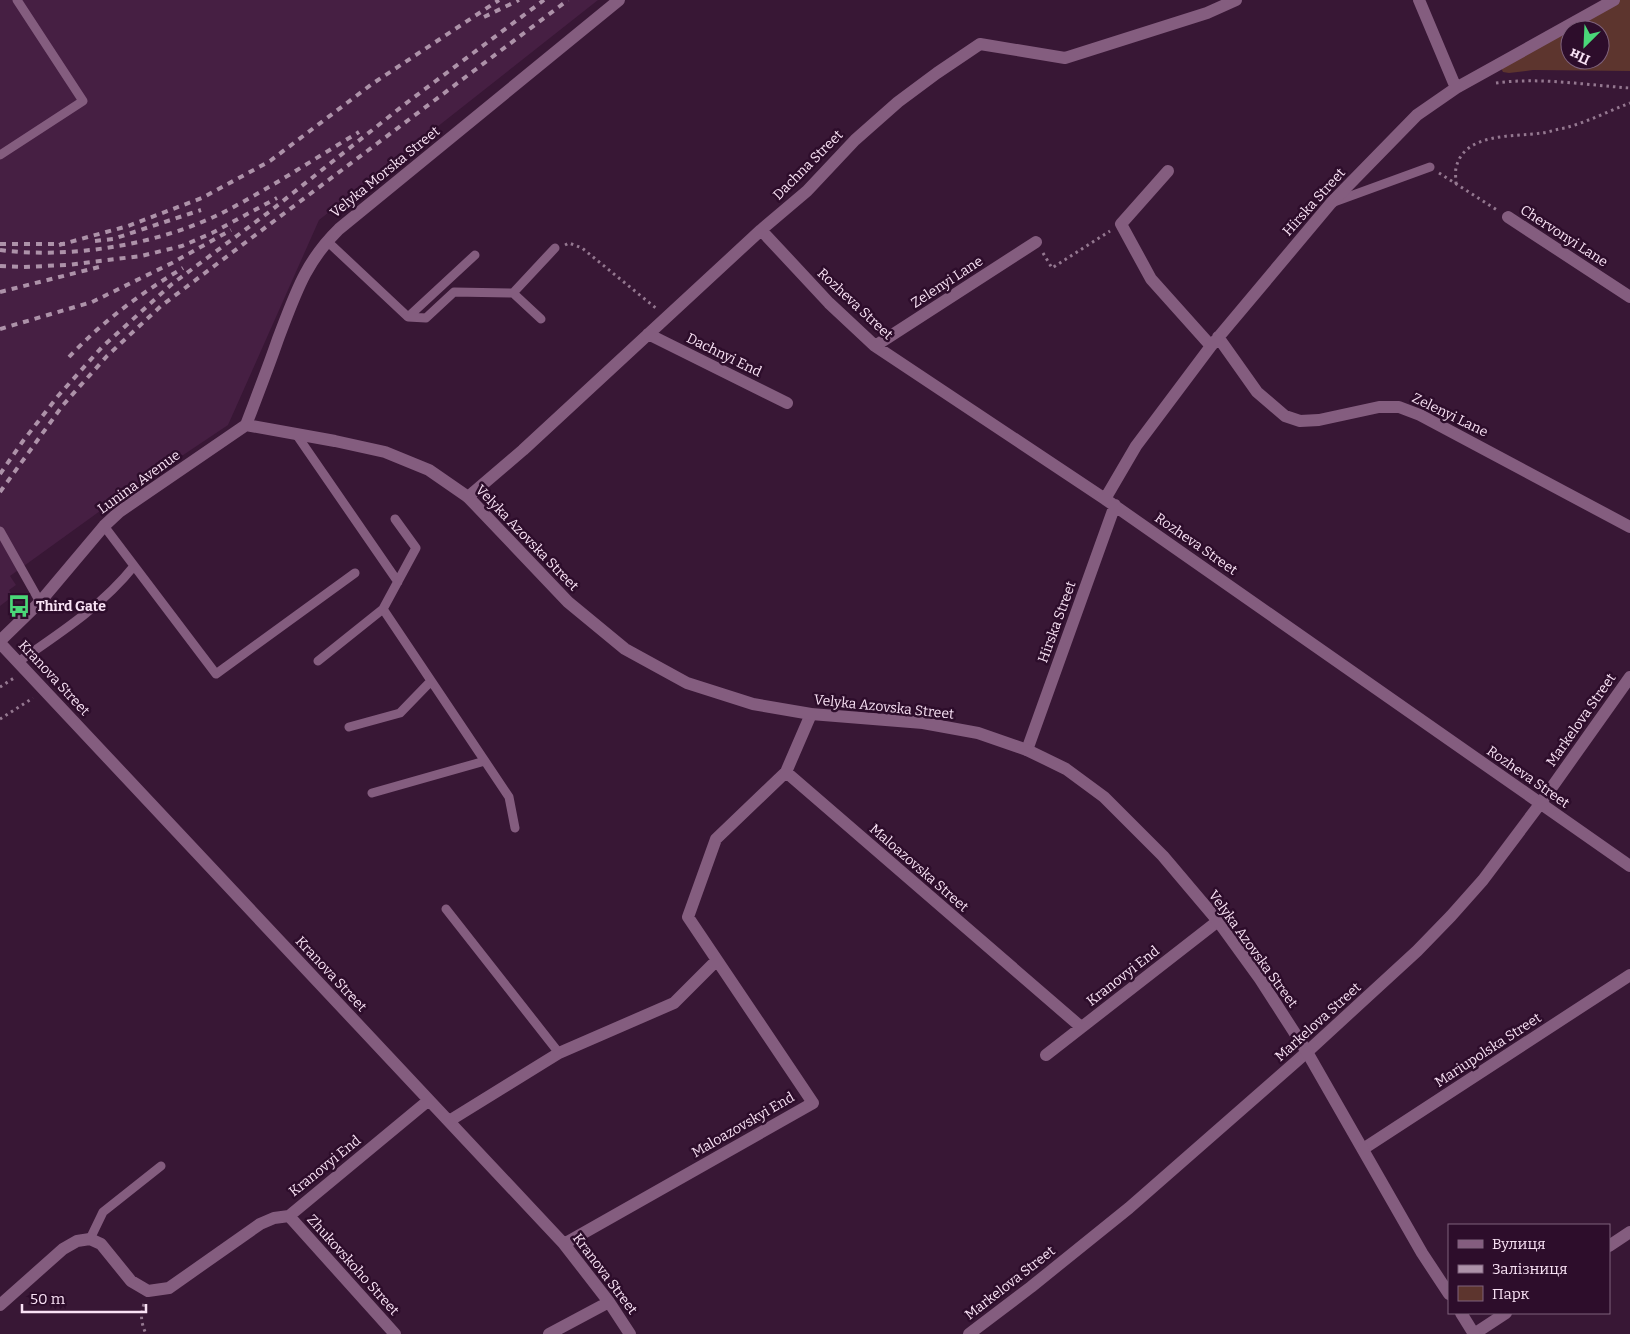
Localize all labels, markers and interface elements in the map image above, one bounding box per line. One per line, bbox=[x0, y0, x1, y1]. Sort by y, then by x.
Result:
north arrow bbox=[1560, 20, 1610, 70]
text: Пн bbox=[1567, 45, 1593, 68]
street label: Velyka Morska Street bbox=[327, 123, 443, 221]
street label: Dachna Street bbox=[770, 127, 846, 203]
street label: Hirska Street bbox=[1279, 165, 1349, 239]
street label: Chervonyi Lane bbox=[1517, 201, 1611, 271]
street label: Zelenyi Lane bbox=[908, 252, 986, 312]
street label: Rozheva Street bbox=[814, 265, 896, 343]
street label: Dachnyi End bbox=[684, 330, 764, 380]
street label: Zelenyi Lane bbox=[1409, 389, 1491, 441]
street label: Lunina Avenue bbox=[94, 446, 184, 518]
street label: Velyka Azovska Street bbox=[472, 481, 582, 595]
street label: Rozheva Street bbox=[1151, 509, 1241, 579]
street label: Hirska Street bbox=[1034, 579, 1080, 665]
bus stop icon: Third Gate bbox=[6, 593, 32, 619]
place label: Third Gate bbox=[36, 598, 106, 615]
street label: Kranova Street bbox=[15, 637, 93, 719]
street label: Markelova Street bbox=[1543, 670, 1619, 770]
street label: Velyka Azovska Street bbox=[813, 691, 955, 723]
street label: Rozheva Street bbox=[1483, 742, 1573, 812]
street label: Maloazovska Street bbox=[866, 820, 972, 916]
street label: Velyka Azovska Street bbox=[1205, 887, 1301, 1011]
street label: Kranova Street bbox=[292, 933, 370, 1015]
street label: Kranovyi End bbox=[1083, 942, 1163, 1010]
street label: Markelova Street bbox=[1271, 979, 1365, 1065]
street label: Mariupolska Street bbox=[1432, 1009, 1544, 1091]
street label: Maloazovskyi End bbox=[689, 1089, 797, 1161]
street label: Kranovyi End bbox=[286, 1132, 364, 1200]
street label: Zhukovskoho Street bbox=[303, 1211, 403, 1319]
legend bbox=[1448, 1224, 1610, 1314]
street label: Kranova Street bbox=[569, 1230, 641, 1318]
text: Вулиця bbox=[1492, 1235, 1546, 1253]
street label: Markelova Street bbox=[961, 1242, 1059, 1324]
text: Залізниця bbox=[1492, 1260, 1567, 1278]
scale bar bbox=[22, 1282, 146, 1314]
text: Парк bbox=[1492, 1285, 1530, 1303]
text: 50 m bbox=[30, 1290, 66, 1308]

